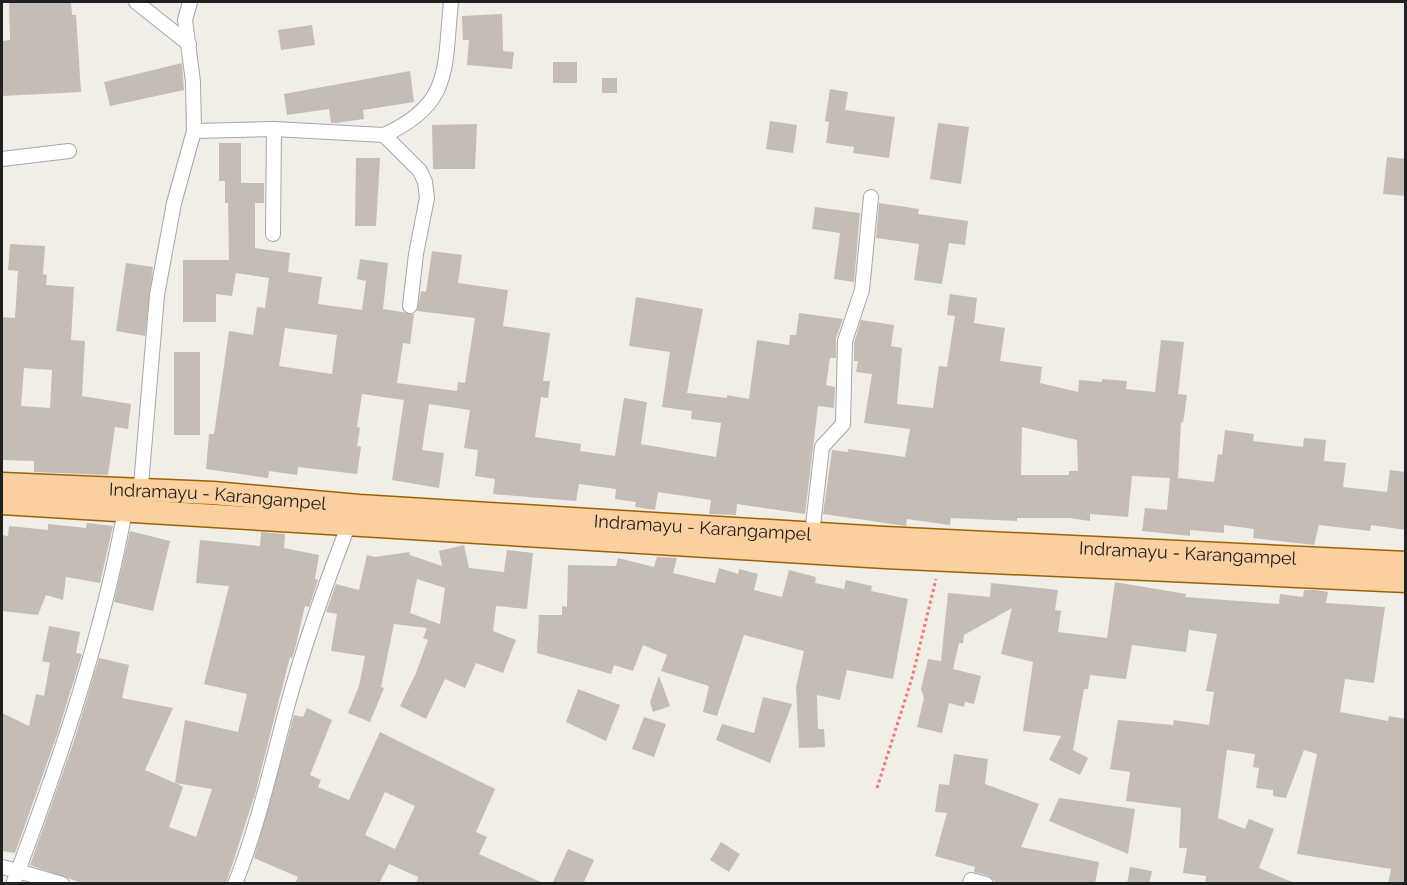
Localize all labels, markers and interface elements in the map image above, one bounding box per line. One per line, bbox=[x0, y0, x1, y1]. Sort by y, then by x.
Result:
street label: Indramayu - Karangampel bbox=[109, 478, 327, 514]
street label: Indramayu - Karangampel bbox=[593, 510, 812, 544]
street label: Indramayu - Karangampel bbox=[1079, 537, 1297, 568]

